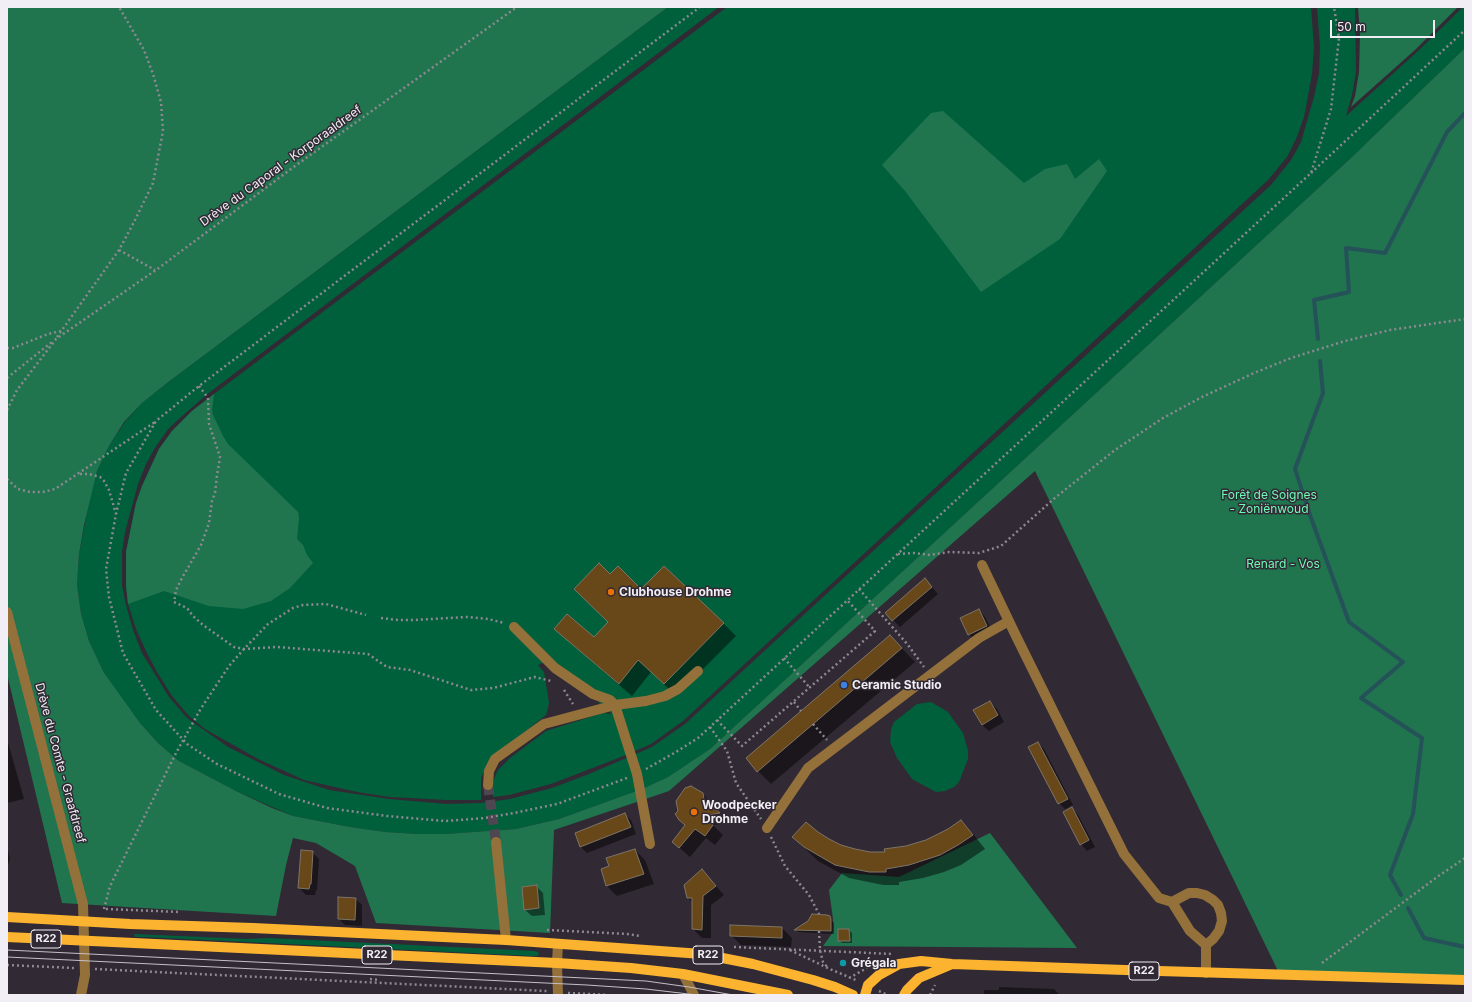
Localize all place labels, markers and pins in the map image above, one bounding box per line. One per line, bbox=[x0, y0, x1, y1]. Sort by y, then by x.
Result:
place label: Clubhouse Drohme bbox=[619, 585, 731, 599]
marker: Clubhouse Drohme bbox=[606, 587, 616, 597]
place label: Ceramic Studio bbox=[852, 678, 942, 692]
marker: Ceramic Studio bbox=[839, 680, 849, 690]
place label: Woodpecker Drohme bbox=[702, 798, 777, 826]
marker: Woodpecker Drohme bbox=[689, 807, 699, 817]
place label: Grégala bbox=[851, 956, 897, 970]
marker: Grégala bbox=[838, 958, 848, 968]

